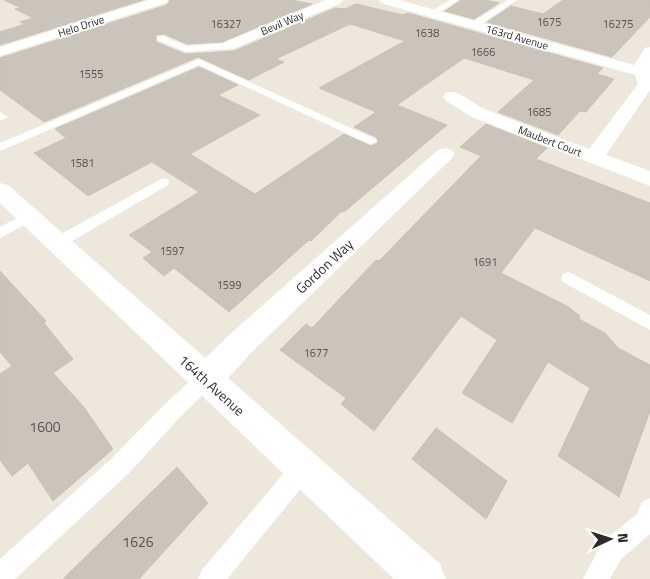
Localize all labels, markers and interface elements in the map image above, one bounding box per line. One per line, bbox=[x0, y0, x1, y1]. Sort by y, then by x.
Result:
street label: Bevil Way bbox=[258, 7, 307, 39]
street label: Helo Drive bbox=[56, 11, 107, 41]
house number: 1675 bbox=[537, 14, 561, 30]
house number: 16327 bbox=[211, 16, 241, 32]
house number: 16275 bbox=[603, 16, 633, 32]
street label: 163rd Avenue bbox=[484, 20, 551, 54]
house number: 1638 bbox=[415, 25, 439, 41]
house number: 1666 bbox=[471, 44, 495, 60]
house number: 1555 bbox=[79, 66, 103, 82]
house number: 1685 bbox=[527, 104, 551, 120]
street label: Maubert Court bbox=[516, 121, 584, 161]
house number: 1581 bbox=[70, 155, 94, 171]
street label: Gordon Way bbox=[291, 234, 358, 298]
house number: 1597 bbox=[160, 243, 184, 259]
house number: 1691 bbox=[473, 254, 497, 270]
house number: 1599 bbox=[217, 277, 241, 293]
house number: 1677 bbox=[304, 345, 328, 361]
street label: 164th Avenue bbox=[174, 349, 250, 421]
house number: 1600 bbox=[29, 416, 61, 437]
north arrow bbox=[585, 514, 635, 564]
house number: 1626 bbox=[122, 531, 154, 552]
text: N bbox=[613, 532, 634, 544]

